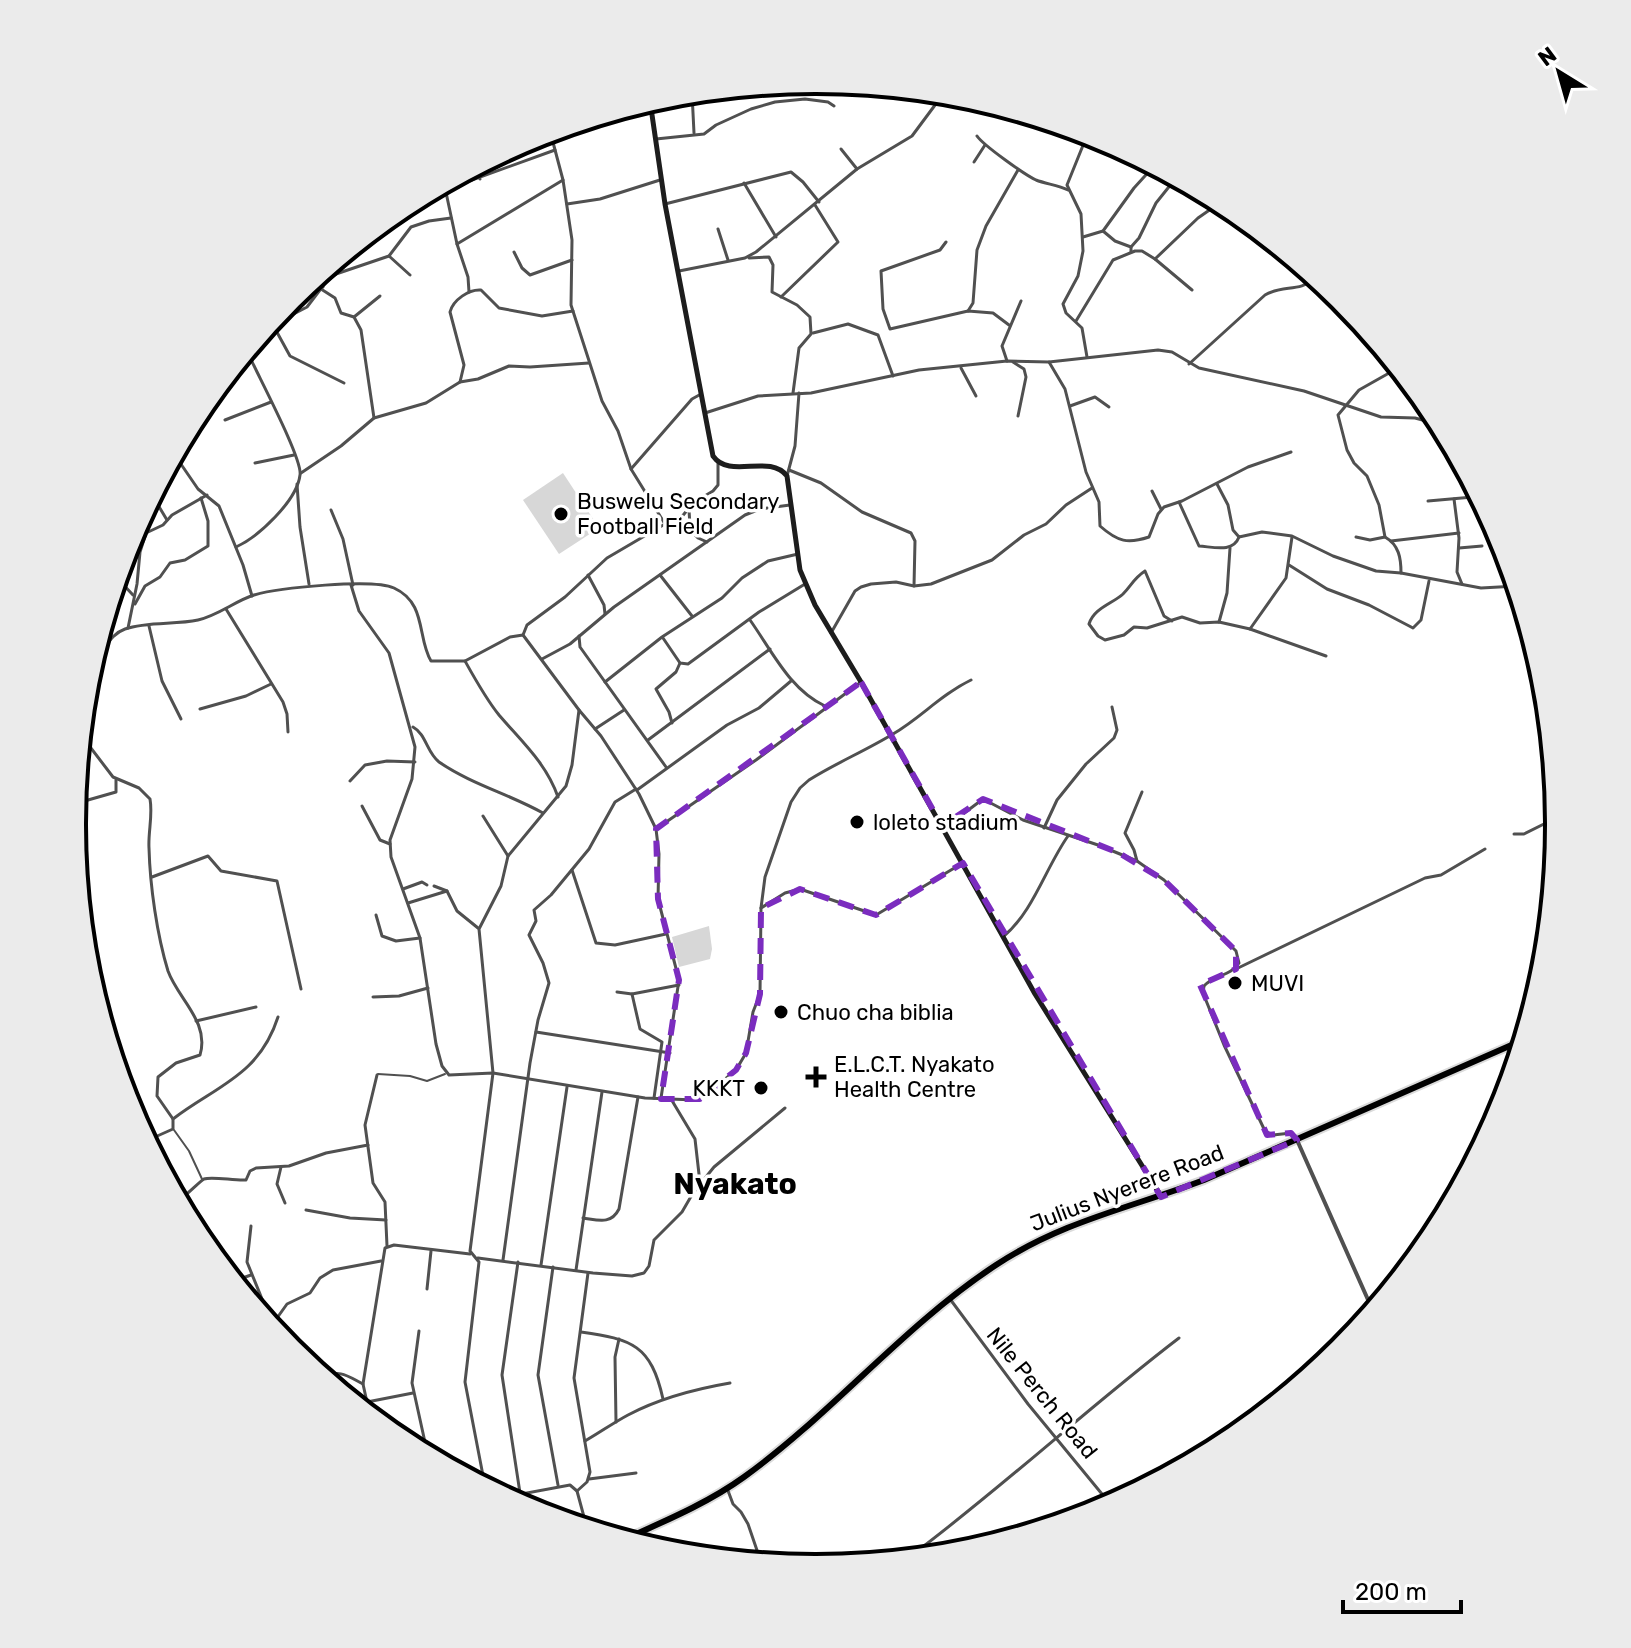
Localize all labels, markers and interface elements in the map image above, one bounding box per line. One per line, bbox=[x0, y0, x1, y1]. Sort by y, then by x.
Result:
north arrow bbox=[1519, 32, 1599, 112]
text: N bbox=[1533, 41, 1562, 72]
place label: Buswelu Secondary Football Field bbox=[577, 488, 779, 540]
marker: Buswelu Secondary Football Field bbox=[552, 505, 570, 523]
place label: loleto stadium bbox=[873, 809, 1018, 836]
marker: loleto stadium bbox=[848, 813, 866, 831]
place label: MUVI bbox=[1251, 970, 1304, 997]
marker: MUVI bbox=[1226, 974, 1244, 992]
place label: Chuo cha biblia bbox=[797, 999, 954, 1026]
marker: Chuo cha biblia bbox=[772, 1003, 790, 1021]
place label: E.L.C.T. Nyakato Health Centre bbox=[834, 1051, 995, 1103]
marker: E.L.C.T. Nyakato Health Centre bbox=[805, 1066, 827, 1088]
place label: KKKT bbox=[693, 1075, 745, 1102]
marker: KKKT bbox=[752, 1079, 770, 1097]
street label: Julius Nyerere Road bbox=[1026, 1139, 1228, 1237]
district label: Nyakato bbox=[673, 1166, 797, 1202]
street label: Nile Perch Road bbox=[981, 1322, 1103, 1464]
scale bar bbox=[1343, 1564, 1461, 1614]
text: 200 m bbox=[1355, 1578, 1427, 1606]

